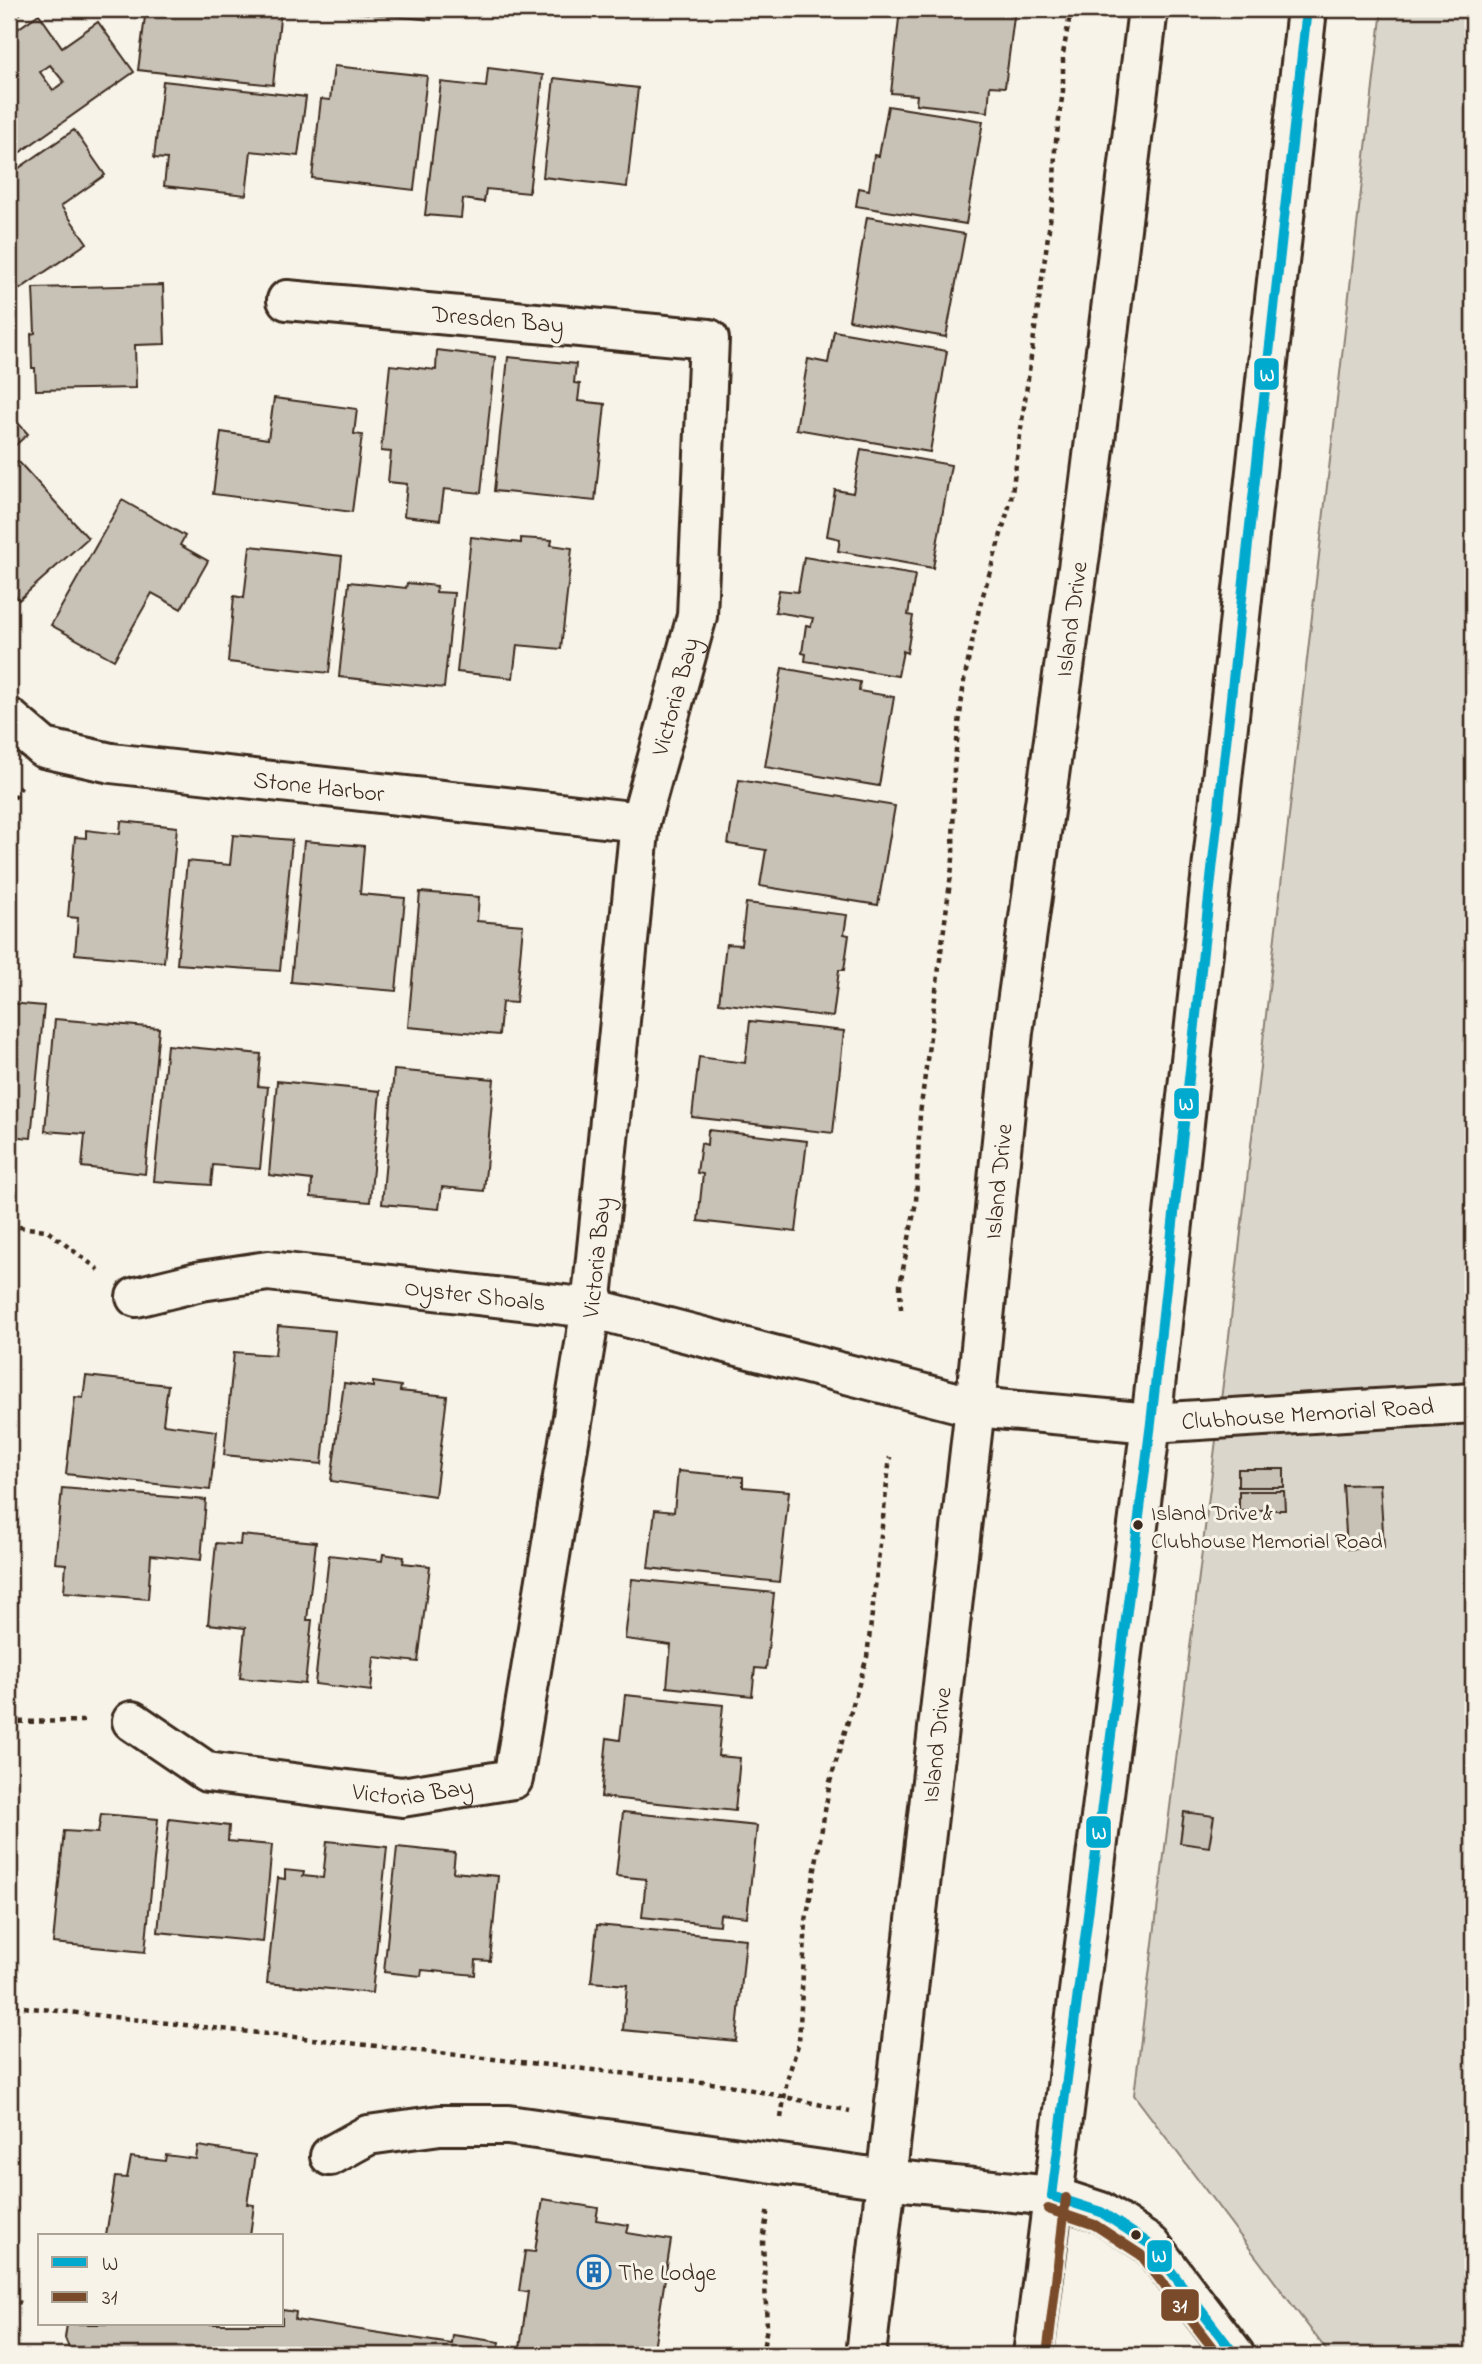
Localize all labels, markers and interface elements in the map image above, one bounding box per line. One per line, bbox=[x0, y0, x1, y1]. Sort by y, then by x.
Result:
street label: Dresden Bay bbox=[429, 298, 565, 346]
line badge: W bbox=[1253, 357, 1280, 391]
text: W bbox=[1260, 363, 1275, 390]
street label: Island Drive bbox=[1048, 559, 1099, 680]
street label: Victoria Bay bbox=[644, 634, 711, 761]
street label: Stone Harbor bbox=[251, 764, 387, 813]
line badge: W bbox=[1173, 1087, 1200, 1120]
text: W bbox=[1179, 1092, 1194, 1119]
street label: Island Drive bbox=[977, 1122, 1024, 1241]
street label: Victoria Bay bbox=[574, 1196, 623, 1322]
street label: Oyster Shoals bbox=[402, 1272, 547, 1323]
street label: Clubhouse Memorial Road bbox=[1181, 1390, 1436, 1441]
place label: Island Drive & Clubhouse Memorial Road bbox=[1151, 1499, 1383, 1559]
marker: Island Drive & Clubhouse Memorial Road bbox=[1131, 1518, 1145, 1532]
street label: Island Drive bbox=[915, 1685, 963, 1805]
street label: Victoria Bay bbox=[349, 1771, 476, 1817]
line badge: W bbox=[1085, 1815, 1112, 1849]
text: W bbox=[1092, 1821, 1107, 1848]
unlabelled marker bbox=[1129, 2228, 1143, 2242]
legend bbox=[38, 2234, 284, 2326]
line badge: W bbox=[1146, 2239, 1173, 2273]
text: W bbox=[1152, 2244, 1167, 2271]
text: W bbox=[102, 2250, 118, 2280]
building icon: The Lodge bbox=[575, 2253, 613, 2291]
place label: The Lodge bbox=[618, 2257, 717, 2292]
text: 31 bbox=[102, 2284, 118, 2314]
line badge: 31 bbox=[1160, 2288, 1200, 2322]
text: 31 bbox=[1172, 2294, 1187, 2321]

